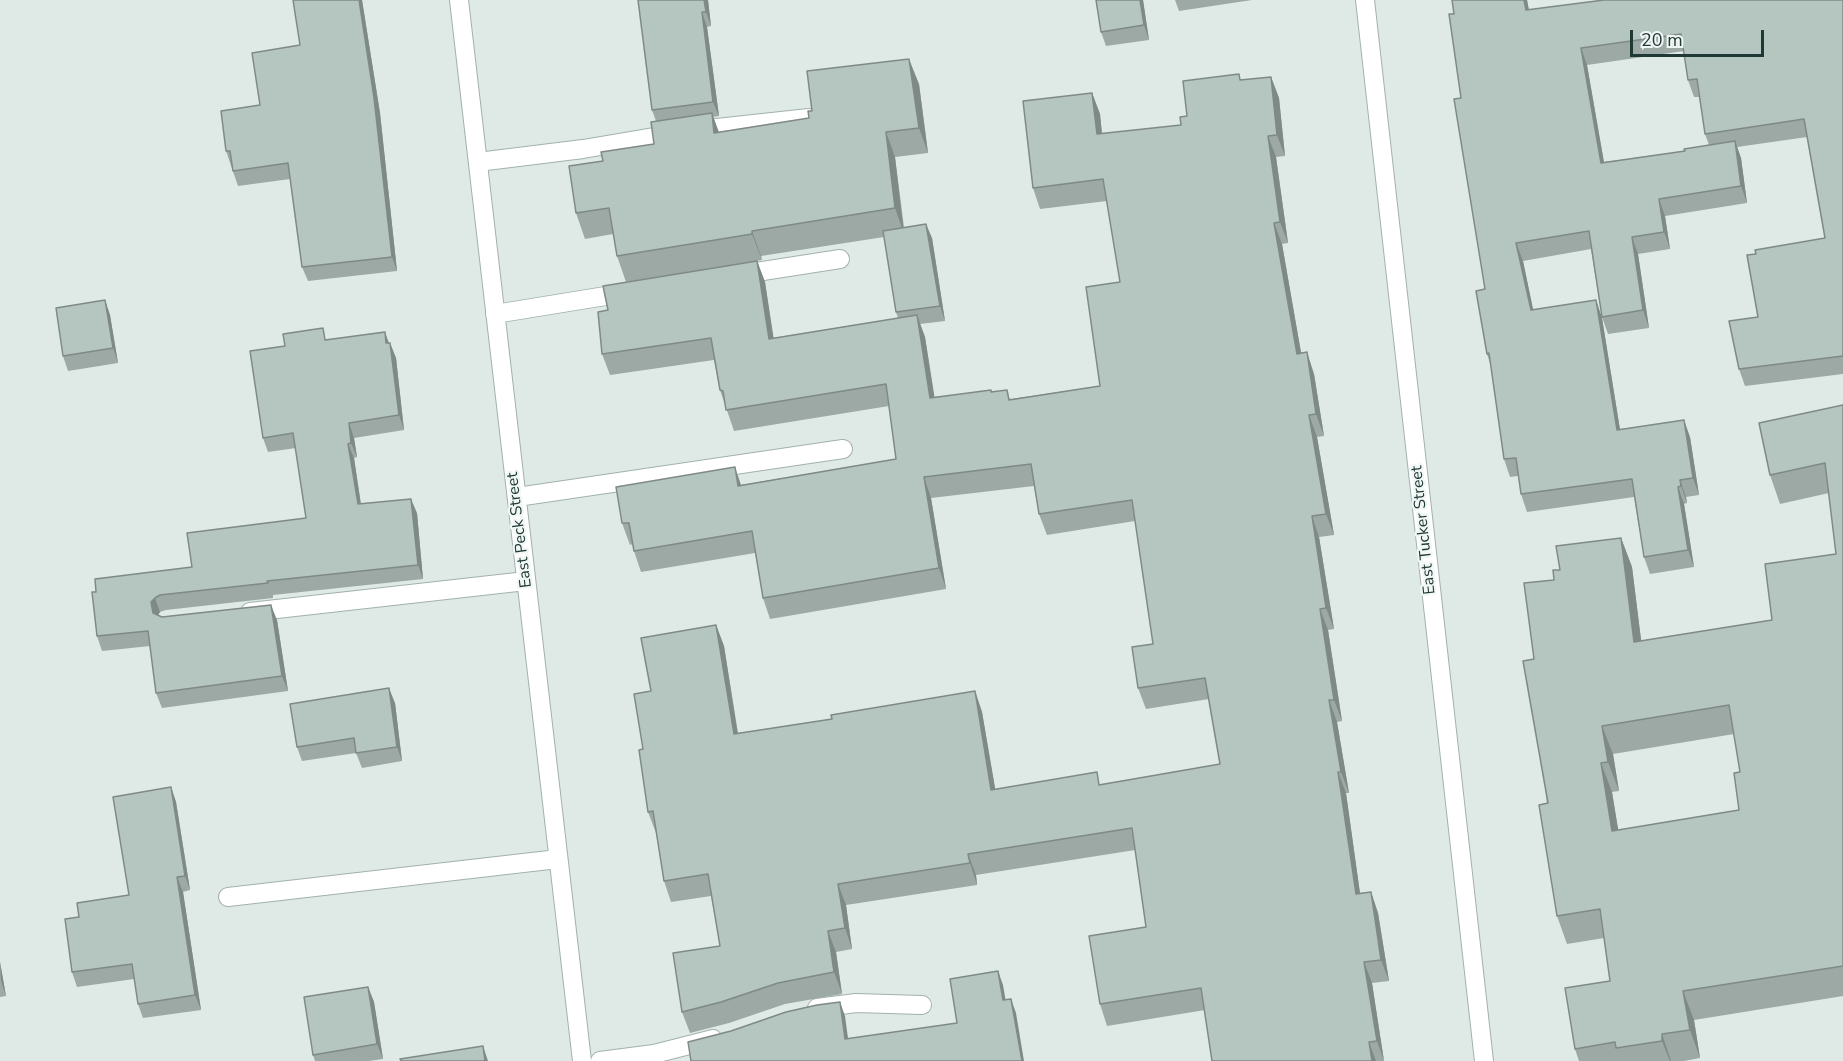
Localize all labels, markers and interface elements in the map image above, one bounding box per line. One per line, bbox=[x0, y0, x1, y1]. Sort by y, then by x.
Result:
scale bar bbox=[1633, 18, 1766, 56]
text: 20 m bbox=[1641, 28, 1683, 52]
street label: East Tucker Street bbox=[1408, 465, 1440, 595]
street label: East Peck Street bbox=[503, 471, 537, 589]

